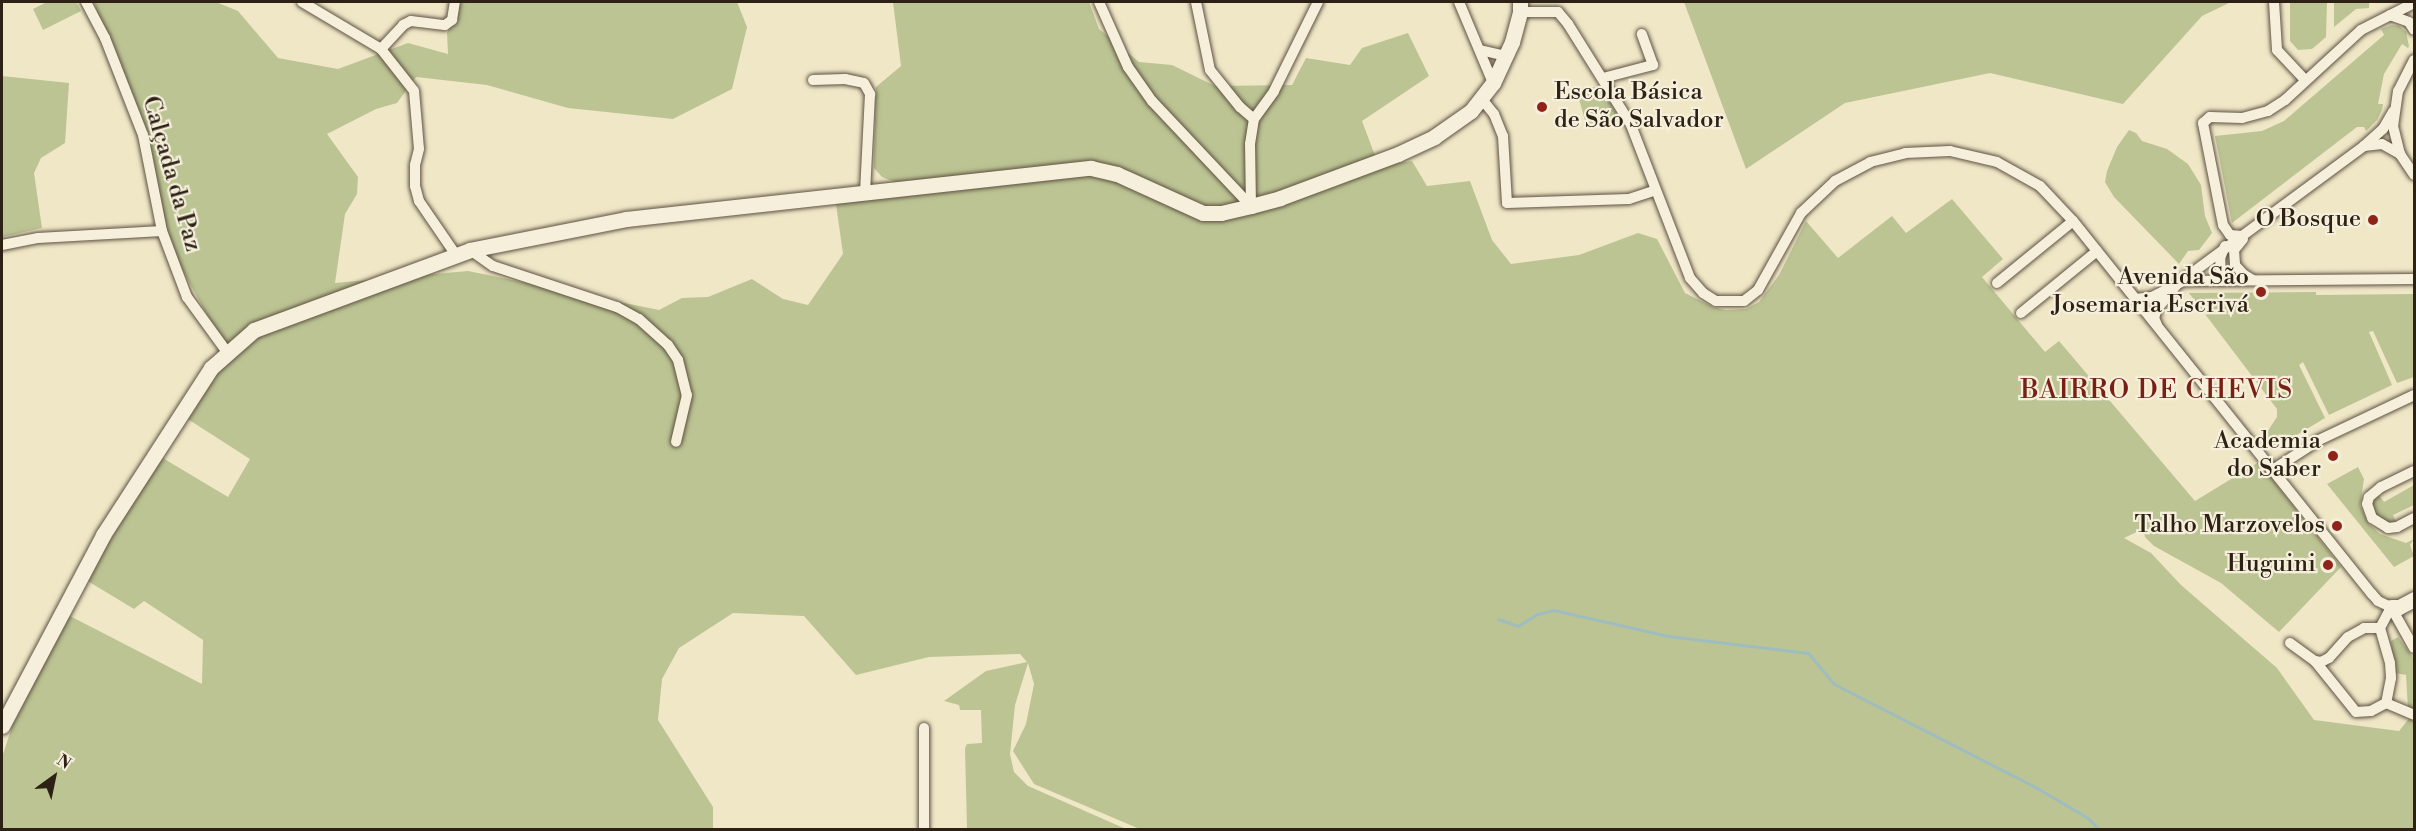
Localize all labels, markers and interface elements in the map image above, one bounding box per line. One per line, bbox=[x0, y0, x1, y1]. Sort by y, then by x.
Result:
place label: Escola Básica de São Salvador bbox=[1554, 79, 1724, 135]
street label: Calçada da Paz bbox=[135, 93, 207, 255]
marker: Escola Básica de São Salvador bbox=[1535, 100, 1549, 114]
place label: O Bosque bbox=[2256, 206, 2361, 234]
marker: O Bosque bbox=[2366, 213, 2380, 227]
place label: Avenida São Josemaria Escrivá bbox=[2052, 264, 2249, 320]
marker: Avenida São Josemaria Escrivá bbox=[2254, 285, 2268, 299]
district label: BAIRRO DE CHEVIS bbox=[2020, 375, 2294, 407]
place label: Academia do Saber bbox=[2214, 428, 2321, 484]
marker: Academia do Saber bbox=[2326, 449, 2340, 463]
place label: Talho Marzovelos bbox=[2134, 512, 2325, 540]
marker: Talho Marzovelos bbox=[2330, 519, 2344, 533]
place label: Huguini bbox=[2227, 551, 2316, 579]
marker: Huguini bbox=[2321, 558, 2335, 572]
north arrow bbox=[24, 747, 84, 807]
text: N bbox=[53, 750, 75, 774]

